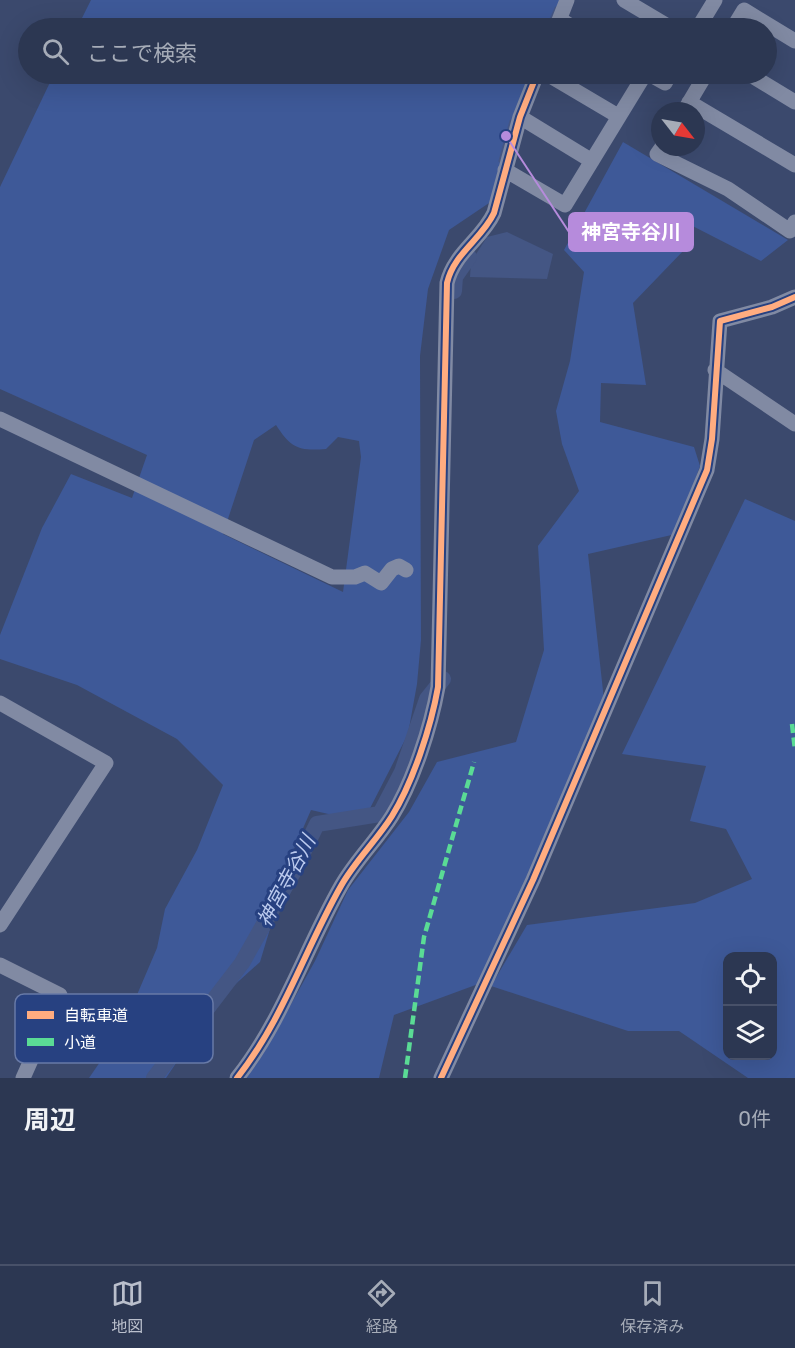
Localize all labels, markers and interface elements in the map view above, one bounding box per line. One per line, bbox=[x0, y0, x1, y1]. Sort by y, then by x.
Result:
search box bbox=[18, 18, 777, 84]
icon: search bbox=[39, 35, 72, 68]
text: ここで検索 bbox=[87, 40, 197, 67]
north arrow bbox=[651, 102, 705, 156]
callout: 神宮寺谷川 bbox=[569, 213, 693, 251]
text: 神宮寺谷川 bbox=[581, 220, 681, 244]
water label: 神宮寺谷川 bbox=[252, 829, 321, 931]
map controls bbox=[723, 952, 777, 1060]
button: locate bbox=[723, 952, 777, 1006]
legend bbox=[15, 994, 213, 1063]
text: 自転車道 bbox=[64, 1006, 128, 1025]
button: layers bbox=[723, 1006, 777, 1060]
text: 小道 bbox=[64, 1033, 96, 1052]
text: 周辺 bbox=[24, 1105, 76, 1136]
text: 0件 bbox=[738, 1107, 771, 1131]
tab: 地図 bbox=[111, 1277, 144, 1337]
tab: 経路 bbox=[365, 1277, 398, 1337]
tab: 保存済み bbox=[620, 1277, 684, 1337]

